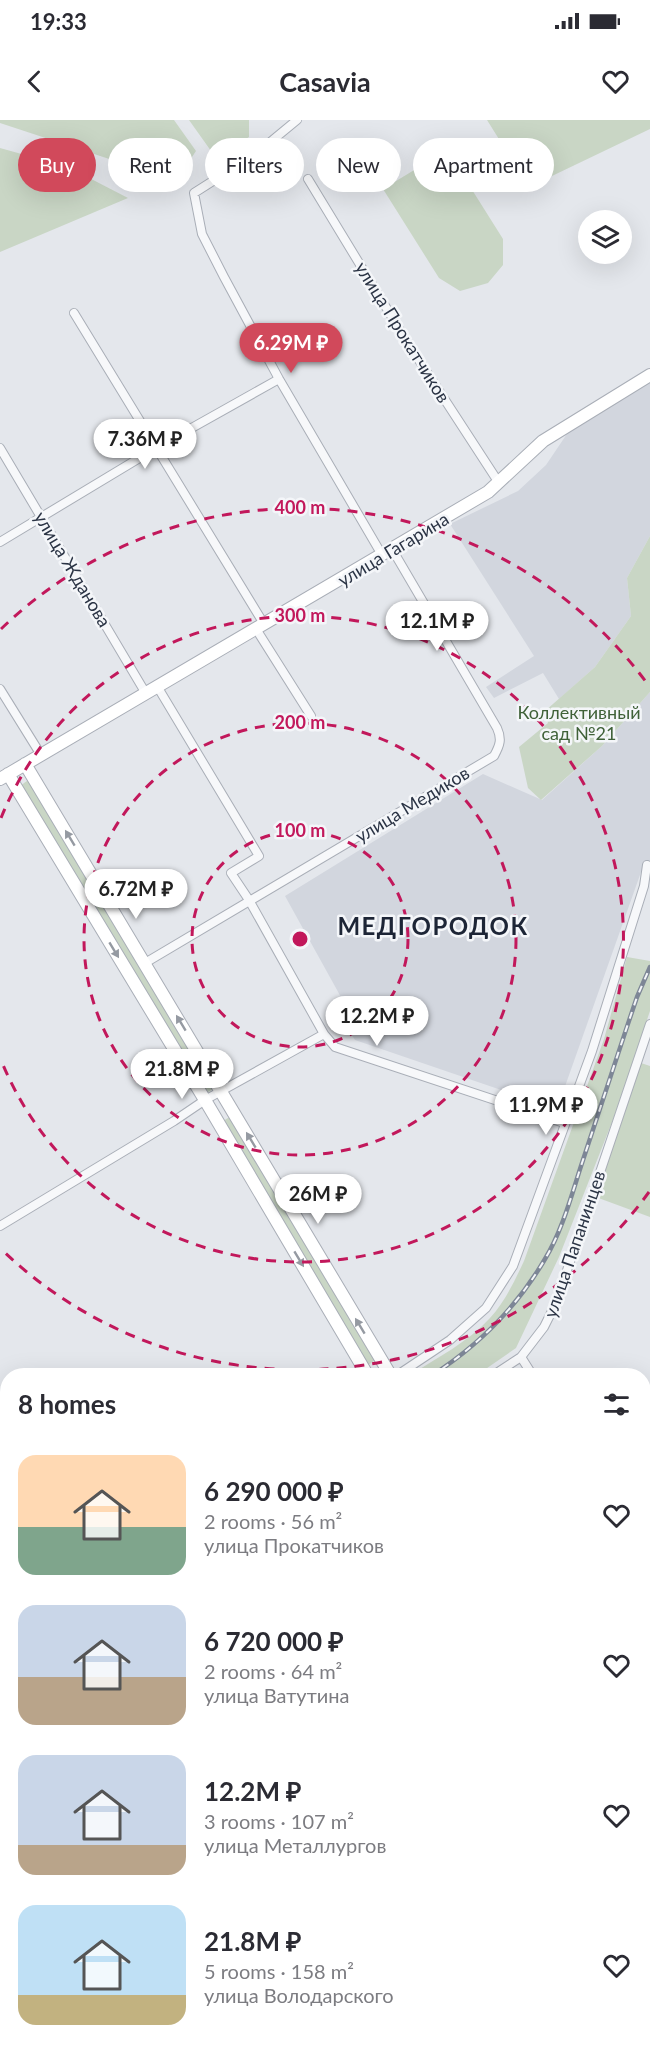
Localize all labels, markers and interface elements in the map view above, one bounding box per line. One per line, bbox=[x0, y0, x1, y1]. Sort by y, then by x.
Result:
text: 19:33 bbox=[30, 8, 87, 35]
icon: back bbox=[18, 65, 51, 98]
text: Casavia bbox=[279, 65, 371, 98]
icon: heart bbox=[599, 65, 632, 98]
chip: Buy bbox=[18, 138, 96, 192]
chip: Rent bbox=[108, 138, 193, 192]
chip: Filters bbox=[205, 138, 304, 192]
chip: New bbox=[316, 138, 401, 192]
chip: Apartment bbox=[413, 138, 554, 192]
map controls bbox=[578, 210, 632, 264]
button: layers bbox=[578, 210, 632, 264]
street label: улица Прокатчиков bbox=[351, 257, 455, 407]
pin: 6.29M ₽ bbox=[236, 323, 346, 374]
text: 6.29M ₽ bbox=[254, 330, 328, 354]
pin: 7.36M ₽ bbox=[90, 419, 200, 470]
text: 7.36M ₽ bbox=[108, 426, 182, 450]
text: 400 m bbox=[275, 496, 325, 518]
street label: улица Жданова bbox=[30, 507, 116, 631]
street label: улица Гагарина bbox=[334, 507, 452, 591]
pin: 12.1M ₽ bbox=[382, 601, 492, 652]
text: 300 m bbox=[275, 604, 325, 626]
text: 12.1M ₽ bbox=[400, 608, 474, 632]
park label: Коллективный сад №21 bbox=[517, 701, 641, 744]
text: 200 m bbox=[275, 711, 325, 733]
street label: улица Медиков bbox=[351, 761, 473, 847]
text: 100 m bbox=[275, 819, 325, 841]
one-way arrow bbox=[64, 830, 75, 846]
pin: 6.72M ₽ bbox=[81, 869, 191, 920]
text: 6.72M ₽ bbox=[99, 876, 173, 900]
district label: МЕДГОРОДОК bbox=[337, 911, 529, 940]
centre of rings bbox=[290, 929, 310, 949]
one-way arrow bbox=[109, 942, 120, 958]
pin: 12.2M ₽ bbox=[322, 996, 432, 1047]
text: 12.2M ₽ bbox=[340, 1003, 414, 1027]
one-way arrow bbox=[175, 1015, 186, 1031]
pin: 21.8M ₽ bbox=[127, 1049, 237, 1100]
text: 21.8M ₽ bbox=[145, 1056, 219, 1080]
pin: 11.9M ₽ bbox=[491, 1085, 601, 1136]
text: 11.9M ₽ bbox=[509, 1092, 583, 1116]
one-way arrow bbox=[245, 1132, 256, 1148]
street label: улица Папанинцев bbox=[538, 1167, 610, 1321]
pin: 26M ₽ bbox=[276, 1174, 360, 1225]
text: 26M ₽ bbox=[289, 1181, 347, 1205]
one-way arrow bbox=[294, 1251, 304, 1268]
one-way arrow bbox=[355, 1318, 366, 1334]
text: 8 homes bbox=[18, 1388, 116, 1420]
icon: filters bbox=[600, 1388, 633, 1421]
text: 6 290 000 ₽ bbox=[204, 1475, 344, 1507]
icon: home bbox=[66, 1479, 138, 1551]
icon: heart bbox=[600, 1499, 633, 1532]
text: 2 rooms · 56 m² bbox=[204, 1509, 342, 1533]
text: улица Прокатчиков bbox=[204, 1533, 384, 1557]
text: 6 720 000 ₽ bbox=[204, 1625, 344, 1657]
icon: home bbox=[66, 1629, 138, 1701]
icon: heart bbox=[600, 1649, 633, 1682]
text: 2 rooms · 64 m² bbox=[204, 1659, 342, 1683]
text: улица Ватутина bbox=[204, 1683, 349, 1707]
text: 12.2M ₽ bbox=[204, 1775, 301, 1807]
icon: home bbox=[66, 1779, 138, 1851]
icon: heart bbox=[600, 1799, 633, 1832]
text: 3 rooms · 107 m² bbox=[204, 1809, 354, 1833]
text: улица Металлургов bbox=[204, 1833, 386, 1857]
text: 21.8M ₽ bbox=[204, 1925, 301, 1957]
icon: home bbox=[66, 1929, 138, 2001]
icon: heart bbox=[600, 1949, 633, 1982]
text: 5 rooms · 158 m² bbox=[204, 1959, 354, 1983]
text: улица Володарского bbox=[204, 1983, 394, 2007]

